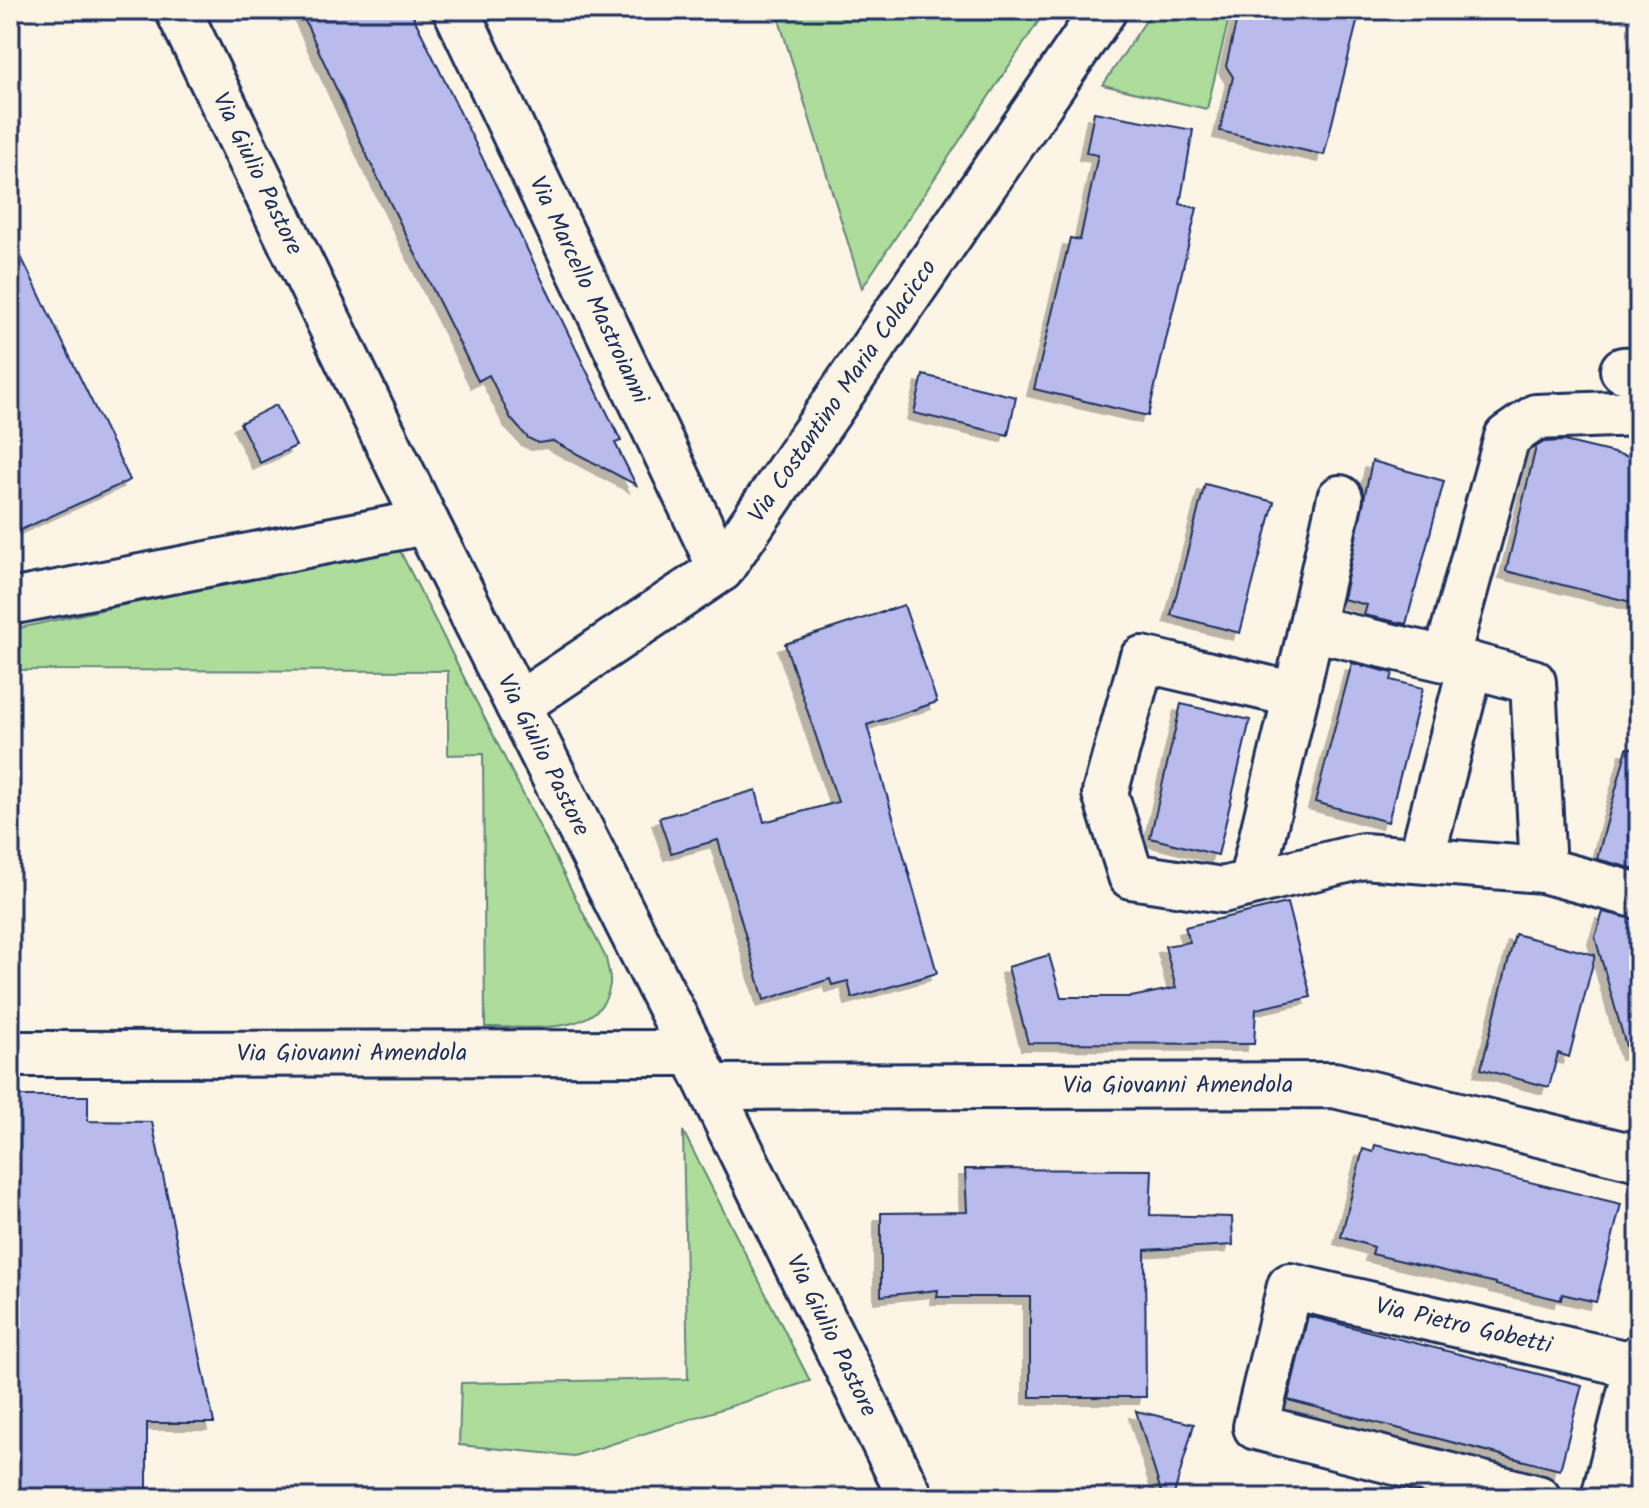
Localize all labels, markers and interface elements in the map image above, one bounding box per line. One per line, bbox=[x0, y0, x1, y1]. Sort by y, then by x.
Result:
street label: Via Giulio Pastore bbox=[201, 86, 314, 262]
street label: Via Marcello Mastroianni bbox=[518, 170, 660, 412]
street label: Via Costantino Maria Colacicco bbox=[739, 251, 947, 531]
street label: Via Giulio Pastore bbox=[486, 667, 601, 843]
street label: Via Giovanni Amendola bbox=[237, 1034, 467, 1073]
street label: Via Giovanni Amendola bbox=[1063, 1066, 1293, 1105]
street label: Via Giulio Pastore bbox=[775, 1248, 888, 1424]
street label: Via Pietro Gobetti bbox=[1372, 1287, 1557, 1366]

